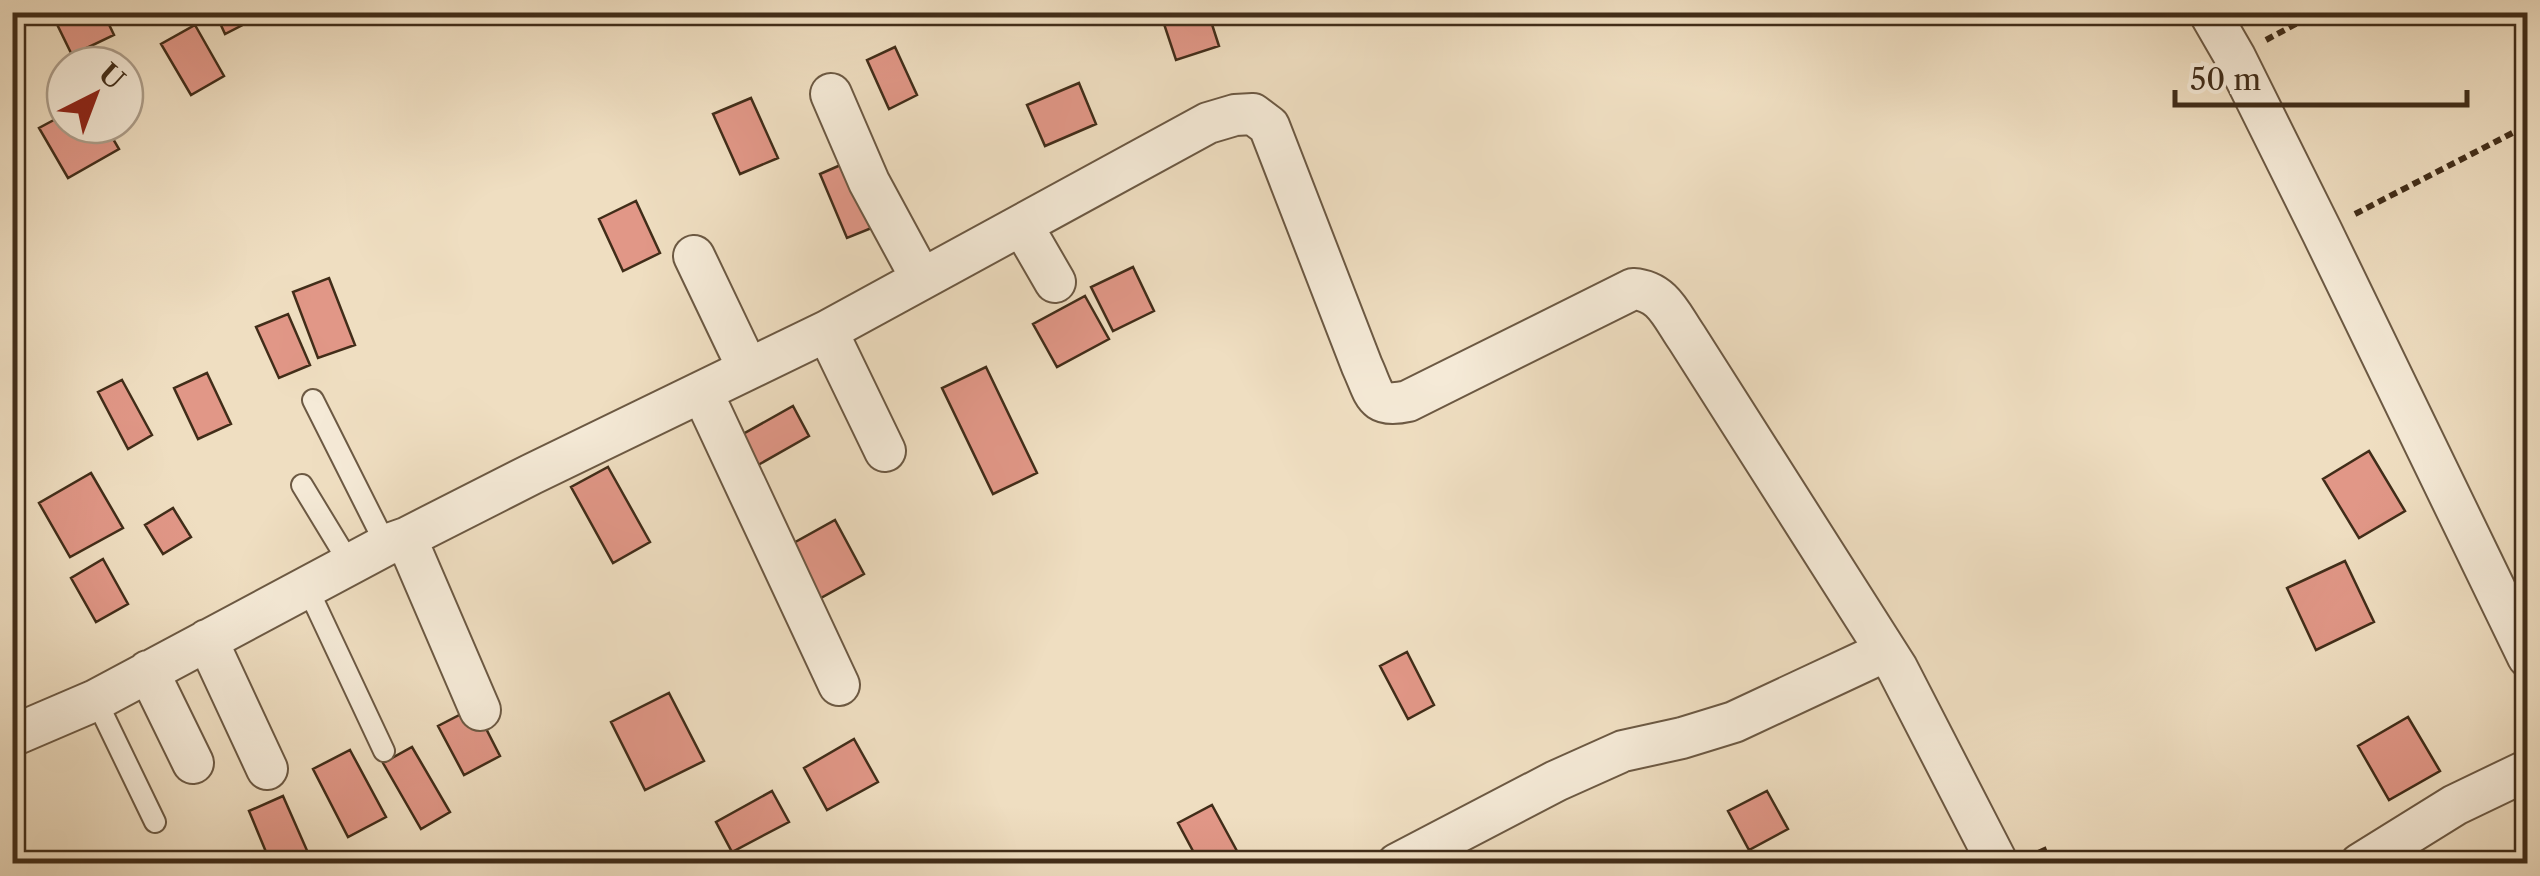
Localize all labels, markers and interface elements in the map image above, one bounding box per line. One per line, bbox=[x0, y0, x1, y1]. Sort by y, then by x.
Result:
north arrow bbox=[45, 45, 145, 145]
scale bar bbox=[2175, 45, 2468, 107]
text: U bbox=[92, 56, 132, 97]
text: 50 m bbox=[2190, 61, 2261, 98]

